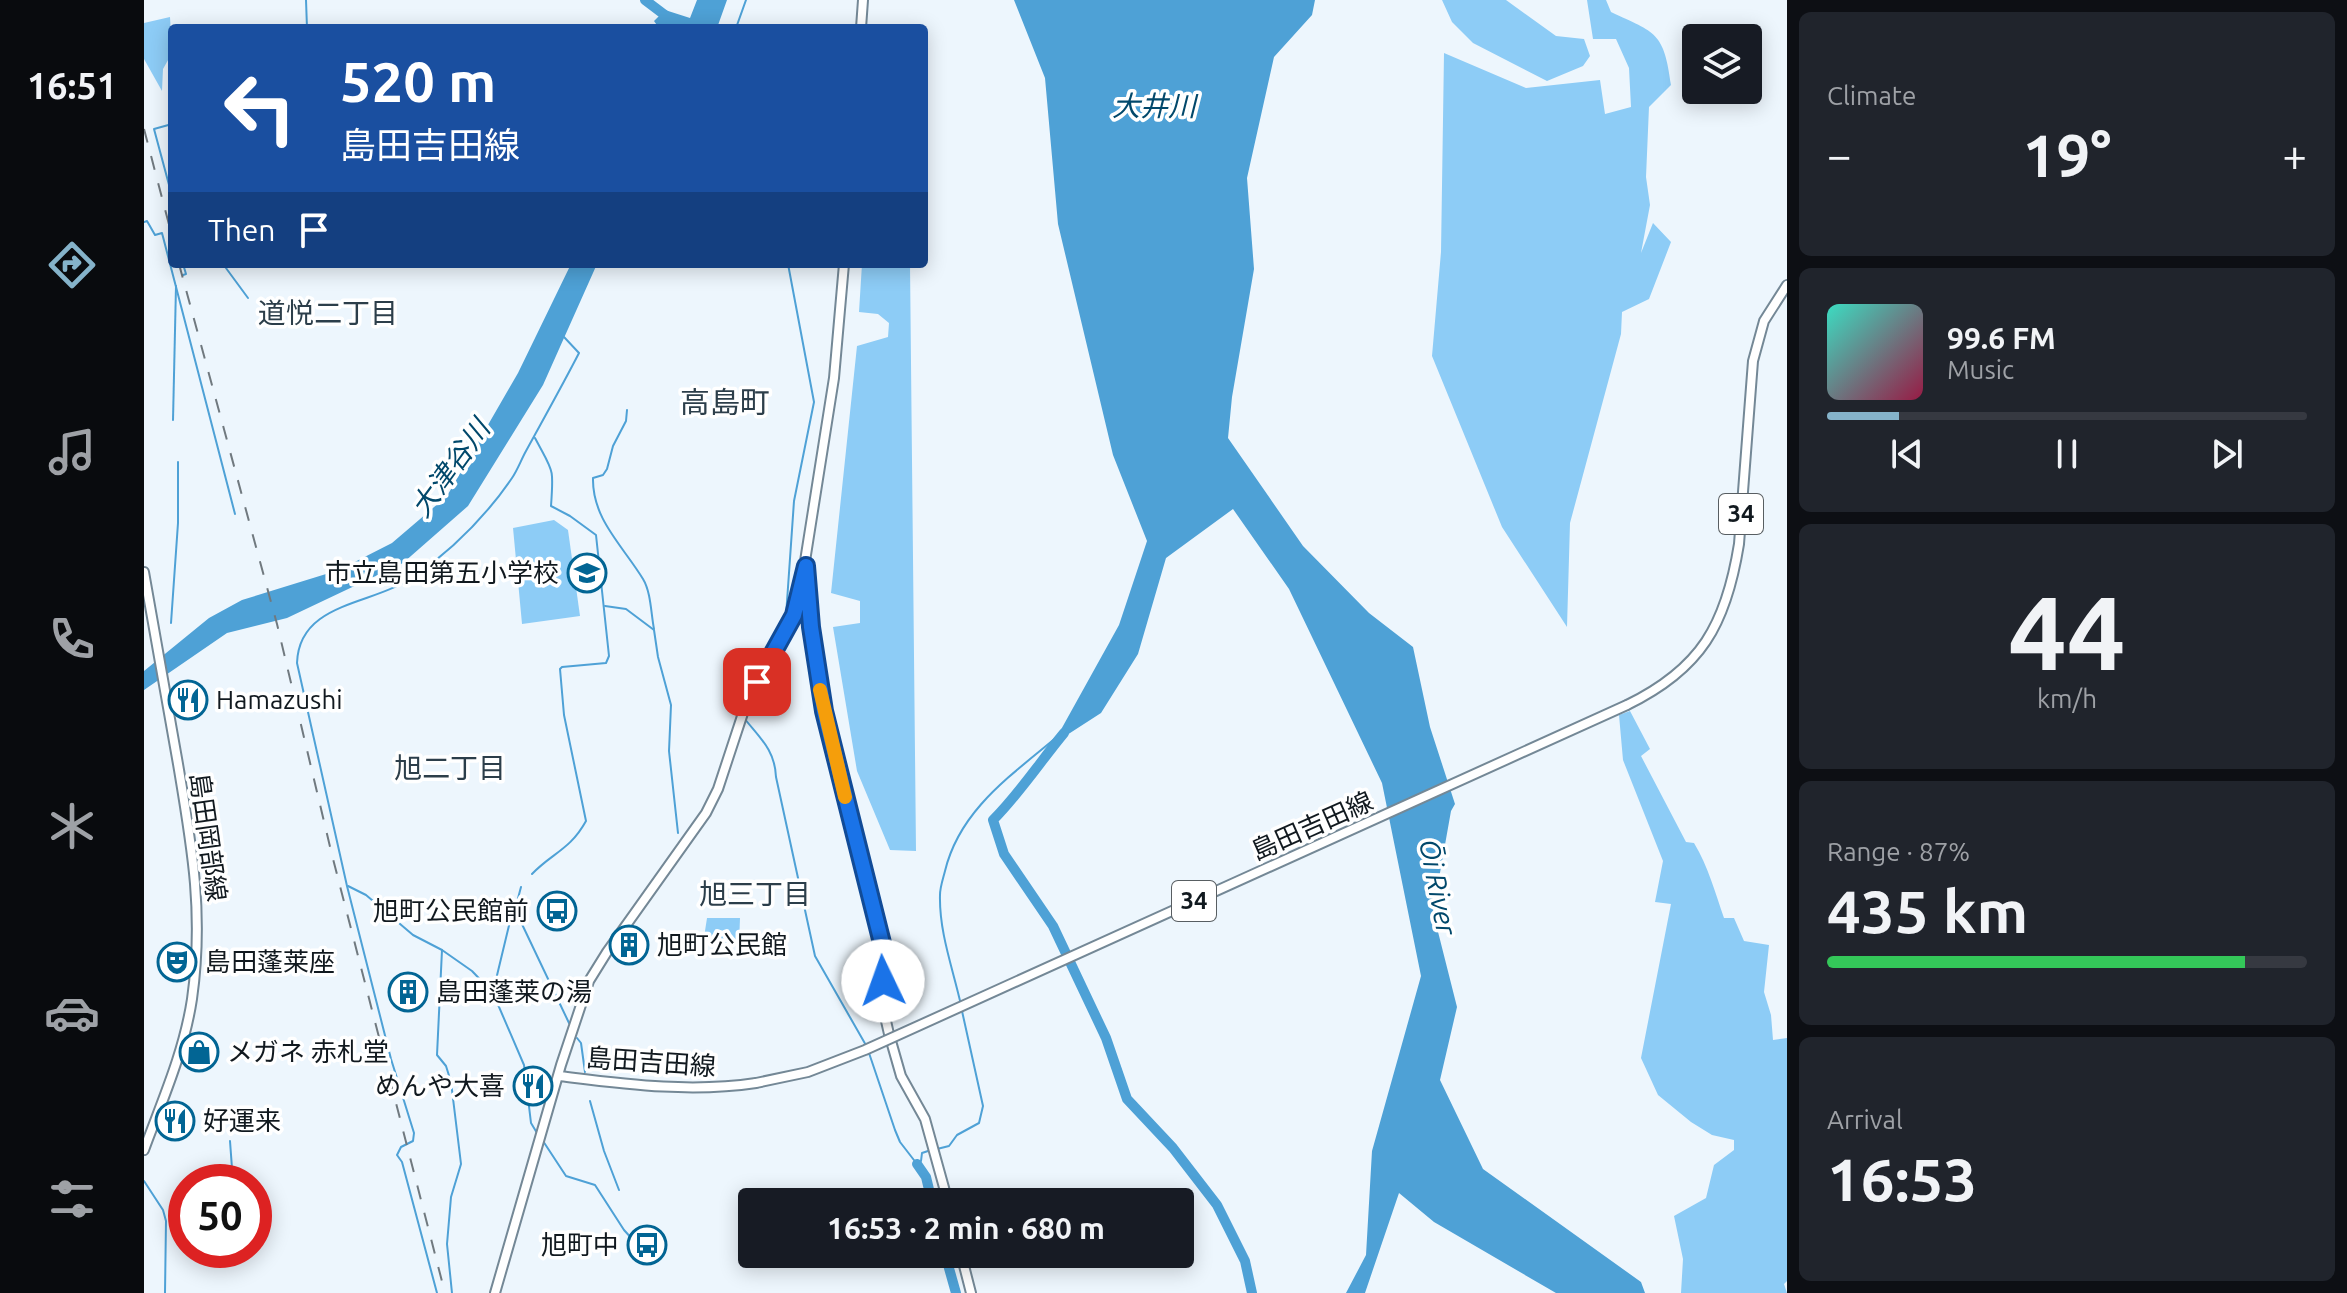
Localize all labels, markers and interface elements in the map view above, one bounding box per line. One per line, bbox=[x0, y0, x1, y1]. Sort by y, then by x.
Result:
map controls bbox=[1682, 24, 1762, 104]
button: layers bbox=[1682, 24, 1762, 104]
text: 520 m bbox=[340, 50, 496, 113]
icon: left bbox=[208, 56, 312, 160]
text: 16:51 bbox=[27, 65, 117, 106]
text: Climate bbox=[1827, 81, 1916, 110]
water label: 大井川 bbox=[1112, 90, 1199, 121]
text: 19° bbox=[2023, 121, 2111, 188]
text: 島田吉田線 bbox=[340, 124, 520, 165]
text: − bbox=[1827, 130, 1852, 179]
text: + bbox=[2282, 130, 2307, 179]
icon: arrive bbox=[292, 208, 336, 252]
text: Then bbox=[208, 213, 276, 247]
icon: directions bbox=[44, 237, 100, 293]
district label: 道悦二丁目 bbox=[258, 297, 398, 328]
text: 99.6 FM bbox=[1947, 321, 2056, 355]
text: Music bbox=[1947, 355, 2014, 384]
district label: 高島町 bbox=[680, 385, 770, 419]
water label: 大津谷川 bbox=[404, 411, 497, 522]
icon: music bbox=[44, 424, 100, 480]
icon: previous bbox=[1885, 432, 1929, 476]
icon: pause bbox=[2045, 432, 2089, 476]
icon: next bbox=[2205, 432, 2249, 476]
road number: 34 bbox=[1719, 494, 1763, 534]
school or university icon: 市立島田第五小学校 bbox=[566, 552, 608, 594]
place label: 市立島田第五小学校 bbox=[325, 558, 559, 587]
text: 44 bbox=[2008, 573, 2126, 690]
icon: phone bbox=[44, 611, 100, 667]
pin bbox=[723, 648, 791, 716]
icon: arrive bbox=[735, 660, 779, 704]
restaurant icon: Hamazushi bbox=[167, 679, 209, 721]
text: km/h bbox=[2037, 684, 2097, 713]
place label: Hamazushi bbox=[216, 685, 343, 714]
district label: 旭二丁目 bbox=[394, 752, 506, 783]
street label: 島田岡部線 bbox=[185, 771, 232, 903]
street label: 島田吉田線 bbox=[1247, 786, 1377, 865]
icon: climate bbox=[44, 798, 100, 854]
water label: Ōi River bbox=[1414, 836, 1463, 939]
text: Range · 87% bbox=[1827, 837, 1970, 866]
text: 435 km bbox=[1827, 877, 2028, 944]
district label: 旭三丁目 bbox=[699, 878, 811, 909]
road number: 34 bbox=[1172, 881, 1216, 921]
bus stop icon: 旭町公民館前 bbox=[536, 890, 578, 932]
place label: 旭町公民館前 bbox=[373, 896, 529, 925]
building icon: 旭町公民館 bbox=[608, 924, 650, 966]
place label: 旭町公民館 bbox=[657, 930, 787, 959]
position arrow bbox=[841, 939, 925, 1023]
theatre icon: 島田蓬莱座 bbox=[156, 941, 198, 983]
place label: 島田蓬莱座 bbox=[205, 947, 335, 976]
building icon: 島田蓬莱の湯 bbox=[387, 971, 429, 1013]
place label: 島田蓬莱の湯 bbox=[436, 977, 592, 1006]
icon: car bbox=[44, 985, 100, 1041]
shop icon: メガネ 赤札堂 bbox=[178, 1031, 220, 1073]
place label: メガネ 赤札堂 bbox=[227, 1037, 389, 1066]
street label: 島田吉田線 bbox=[585, 1043, 717, 1081]
restaurant icon: めんや大喜 bbox=[512, 1065, 554, 1107]
place label: めんや大喜 bbox=[375, 1071, 505, 1100]
restaurant icon: 好運来 bbox=[154, 1100, 196, 1142]
text: Arrival bbox=[1827, 1105, 1903, 1134]
place label: 好運来 bbox=[203, 1106, 281, 1135]
text: 16:53 bbox=[1827, 1145, 1977, 1212]
speed limit sign: 50 bbox=[168, 1164, 272, 1268]
icon: filters bbox=[44, 1171, 100, 1227]
text: 16:53 · 2 min · 680 m bbox=[827, 1211, 1105, 1245]
bus stop icon: 旭町中 bbox=[626, 1224, 668, 1266]
place label: 旭町中 bbox=[541, 1230, 619, 1259]

